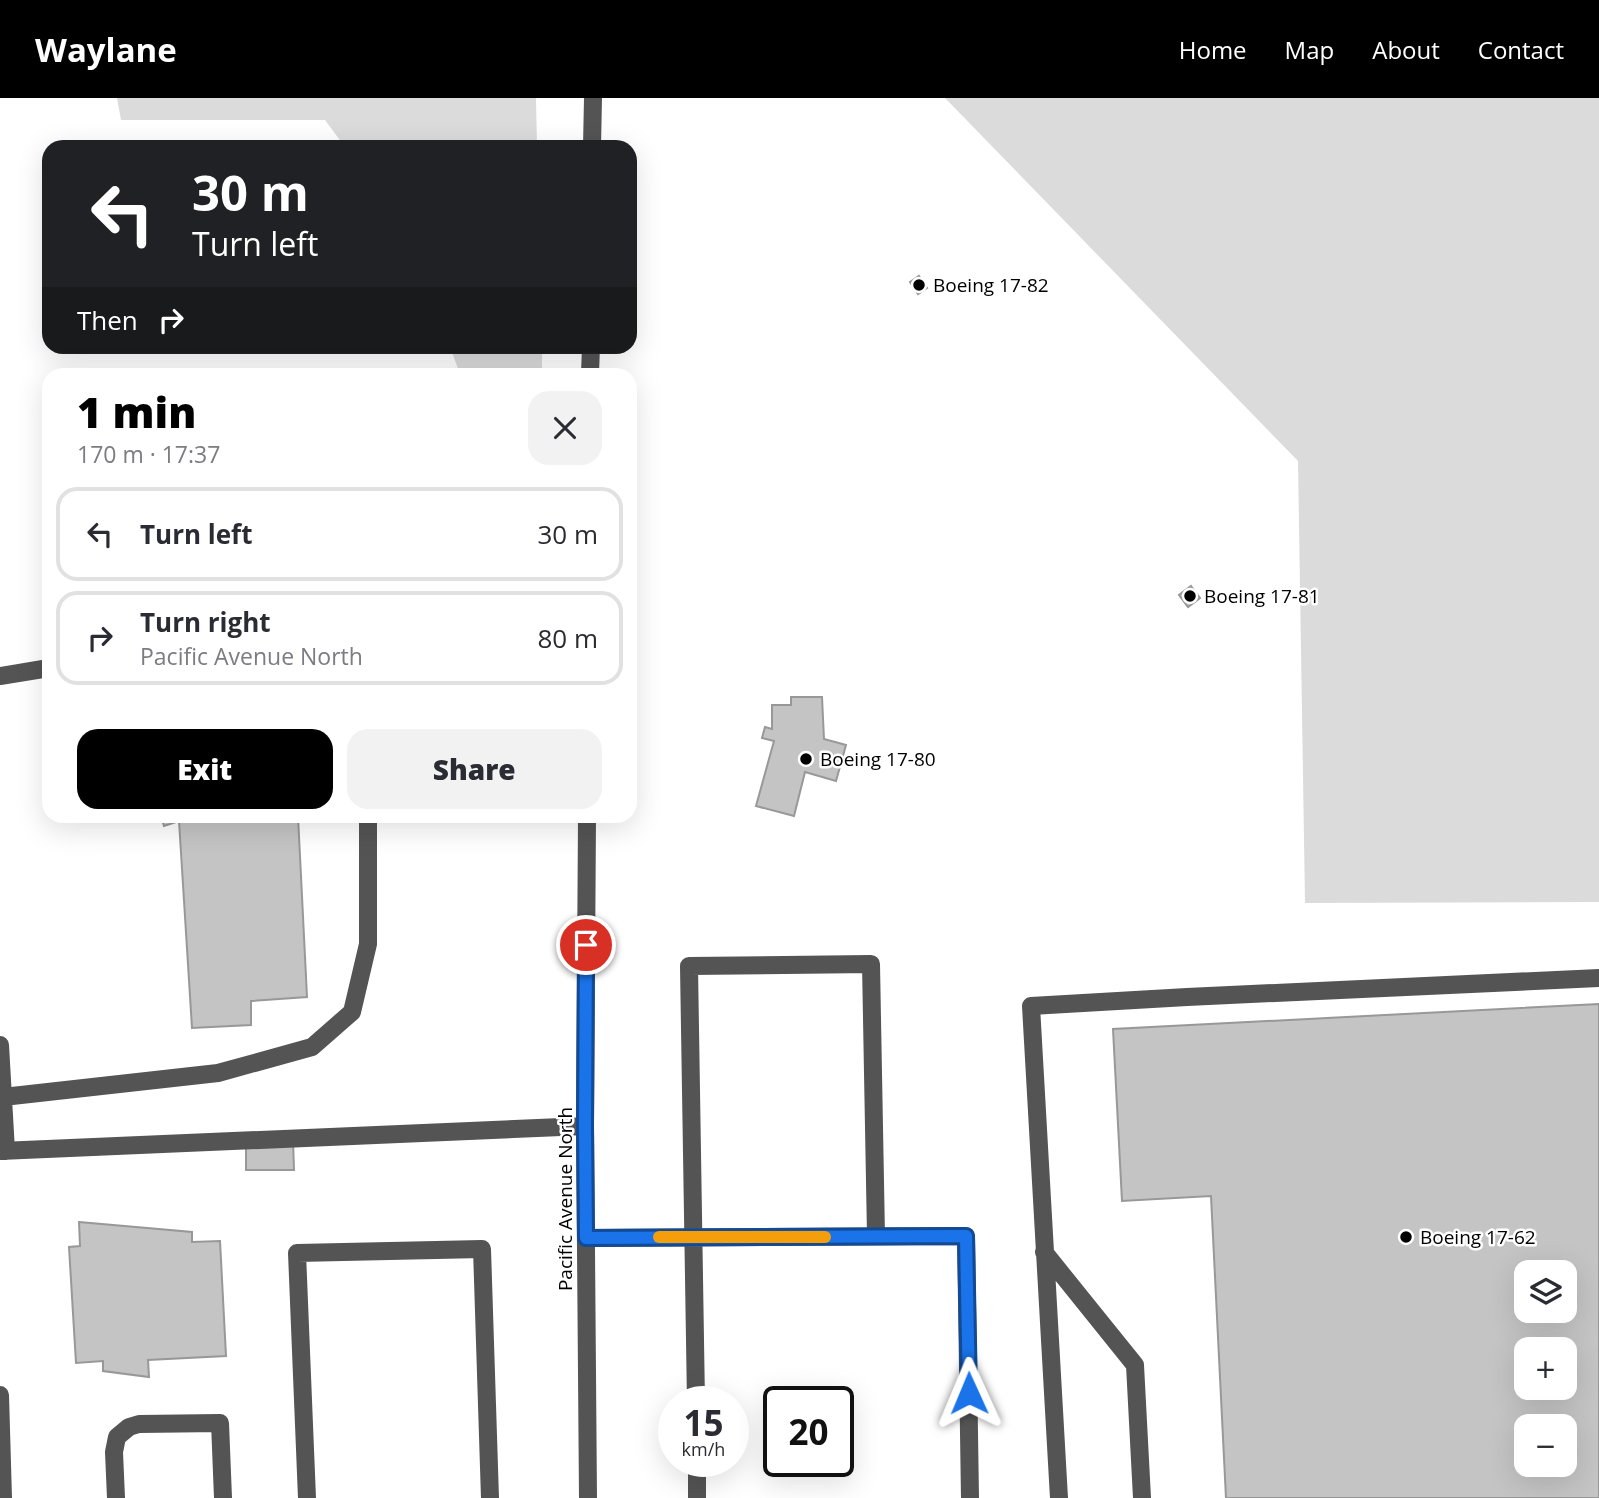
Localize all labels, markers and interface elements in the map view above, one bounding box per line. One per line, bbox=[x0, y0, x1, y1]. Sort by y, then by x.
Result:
text: Waylane bbox=[35, 27, 177, 72]
text: Home bbox=[1179, 33, 1247, 66]
text: Map bbox=[1285, 33, 1334, 66]
text: About bbox=[1372, 33, 1440, 66]
text: Contact bbox=[1478, 33, 1564, 66]
text: 30 m bbox=[192, 159, 309, 225]
icon: left bbox=[77, 168, 168, 259]
text: Turn left bbox=[192, 222, 318, 265]
place label: Boeing 17-82 bbox=[933, 272, 1049, 298]
marker: Boeing 17-82 bbox=[911, 277, 927, 293]
icon: right bbox=[152, 301, 190, 339]
text: Then bbox=[77, 302, 138, 338]
text: 1 min bbox=[77, 383, 196, 440]
button: close bbox=[528, 391, 602, 465]
text: 170 m · 17:37 bbox=[77, 438, 220, 470]
icon: left bbox=[81, 515, 119, 553]
text: Turn left bbox=[140, 516, 252, 552]
text: 30 m bbox=[537, 516, 598, 552]
place label: Boeing 17-81 bbox=[1204, 583, 1320, 609]
marker: Boeing 17-81 bbox=[1182, 588, 1198, 604]
text: Turn right bbox=[140, 604, 271, 640]
icon: right bbox=[81, 619, 119, 657]
text: 80 m bbox=[537, 620, 598, 656]
text: Pacific Avenue North bbox=[140, 640, 363, 672]
button: Exit bbox=[77, 729, 333, 809]
button: Share bbox=[347, 729, 602, 809]
place label: Boeing 17-80 bbox=[820, 746, 936, 772]
marker: Boeing 17-80 bbox=[798, 751, 814, 767]
pin bbox=[556, 915, 616, 975]
icon: arrive bbox=[567, 926, 605, 964]
street label: Pacific Avenue North bbox=[552, 1107, 578, 1291]
place label: Boeing 17-62 bbox=[1420, 1224, 1536, 1250]
marker: Boeing 17-62 bbox=[1398, 1229, 1414, 1245]
map controls bbox=[1514, 1260, 1577, 1477]
button: layers bbox=[1514, 1260, 1577, 1323]
button: + bbox=[1514, 1337, 1577, 1400]
position arrow bbox=[932, 1356, 1006, 1430]
speed limit sign: 20 bbox=[763, 1386, 854, 1477]
text: 15 bbox=[683, 1399, 724, 1446]
button: − bbox=[1514, 1414, 1577, 1477]
text: km/h bbox=[682, 1437, 725, 1461]

